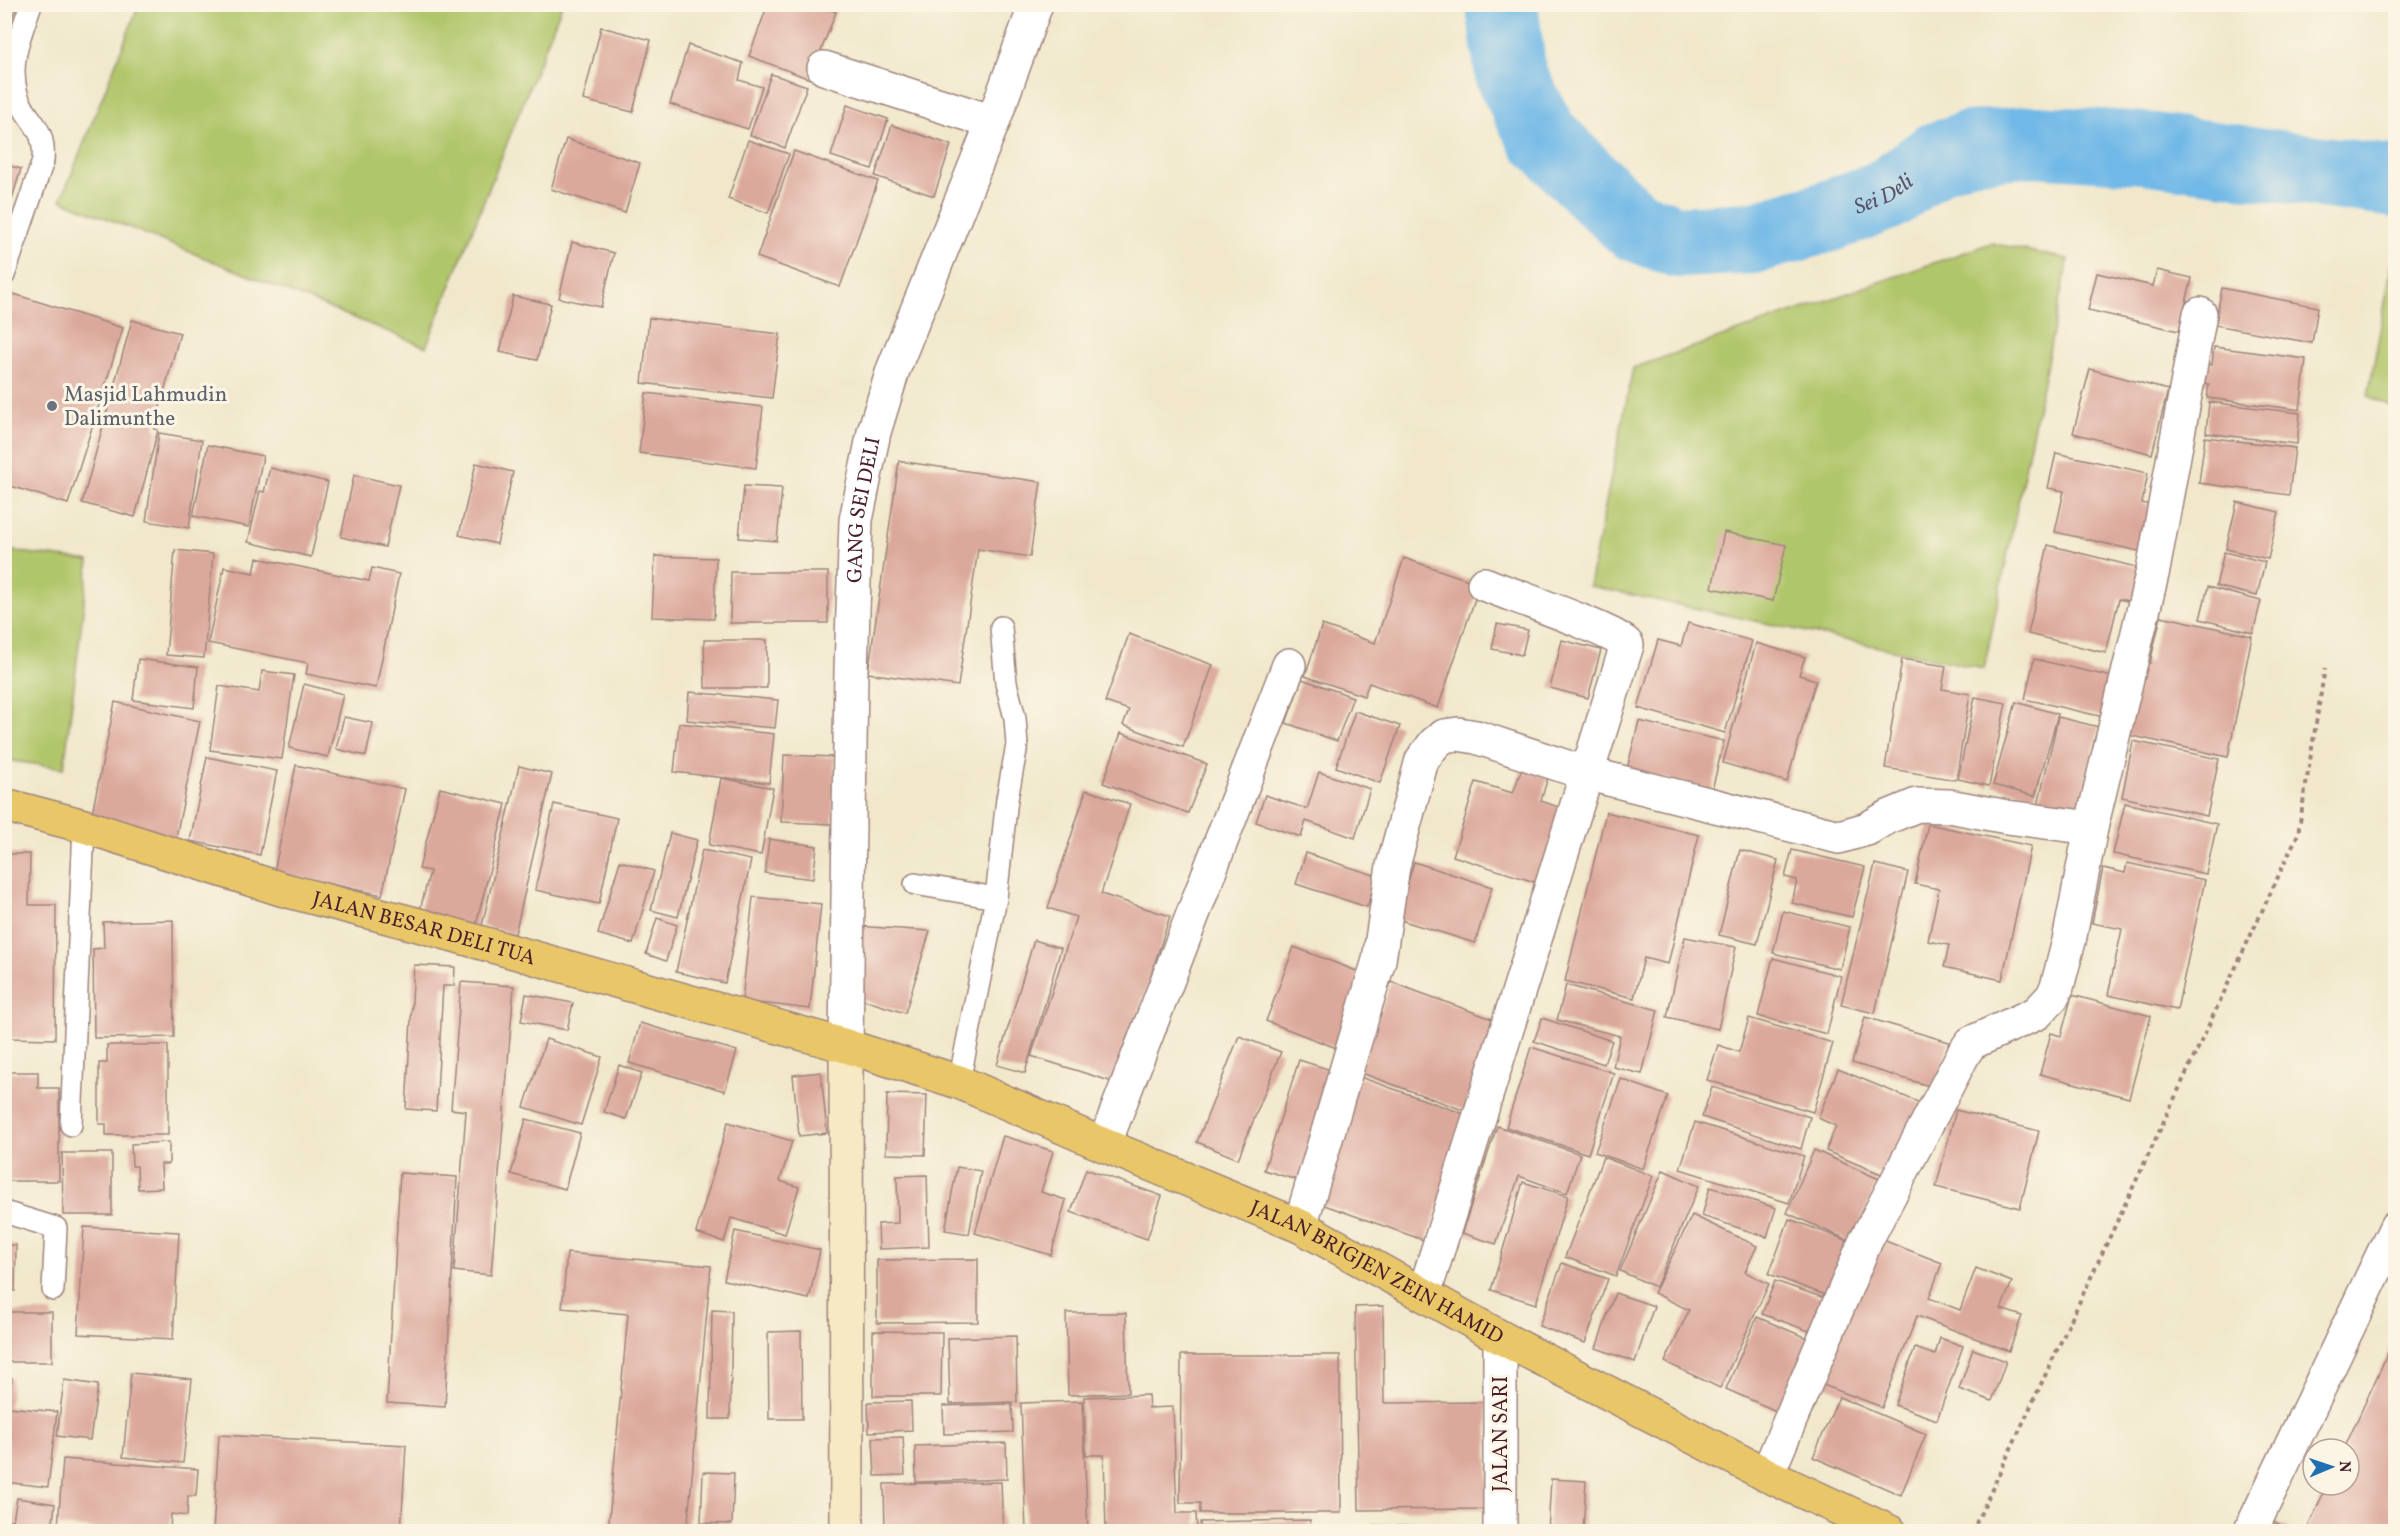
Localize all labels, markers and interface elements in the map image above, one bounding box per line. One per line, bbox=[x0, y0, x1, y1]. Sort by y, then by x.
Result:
water label: Sei Deli bbox=[1850, 167, 1921, 223]
place label: Masjid Lahmudin Dalimunthe bbox=[64, 381, 227, 434]
marker: Masjid Lahmudin Dalimunthe bbox=[45, 399, 59, 413]
street label: GANG SEI DELI bbox=[841, 434, 889, 583]
street label: JALAN BESAR DELI TUA bbox=[309, 885, 539, 973]
street label: JALAN BRIGJEN ZEIN HAMID bbox=[1245, 1194, 1508, 1352]
street label: JALAN SARI bbox=[1487, 1376, 1516, 1492]
north arrow bbox=[2301, 1437, 2361, 1497]
text: N bbox=[2333, 1460, 2355, 1473]

